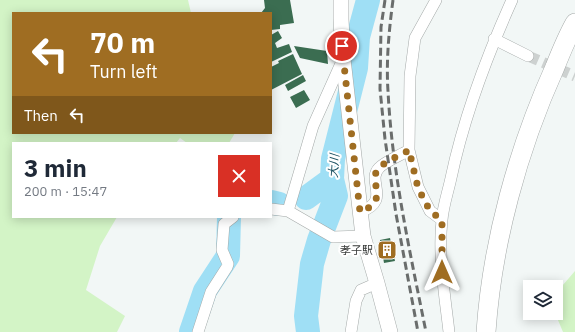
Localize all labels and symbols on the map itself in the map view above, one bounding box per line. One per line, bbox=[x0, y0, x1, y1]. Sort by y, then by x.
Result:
pin bbox=[325, 29, 359, 63]
water label: 大川 bbox=[325, 151, 342, 178]
building icon: 孝子駅 bbox=[376, 239, 398, 261]
place label: 孝子駅 bbox=[340, 243, 373, 257]
position arrow bbox=[421, 251, 463, 293]

